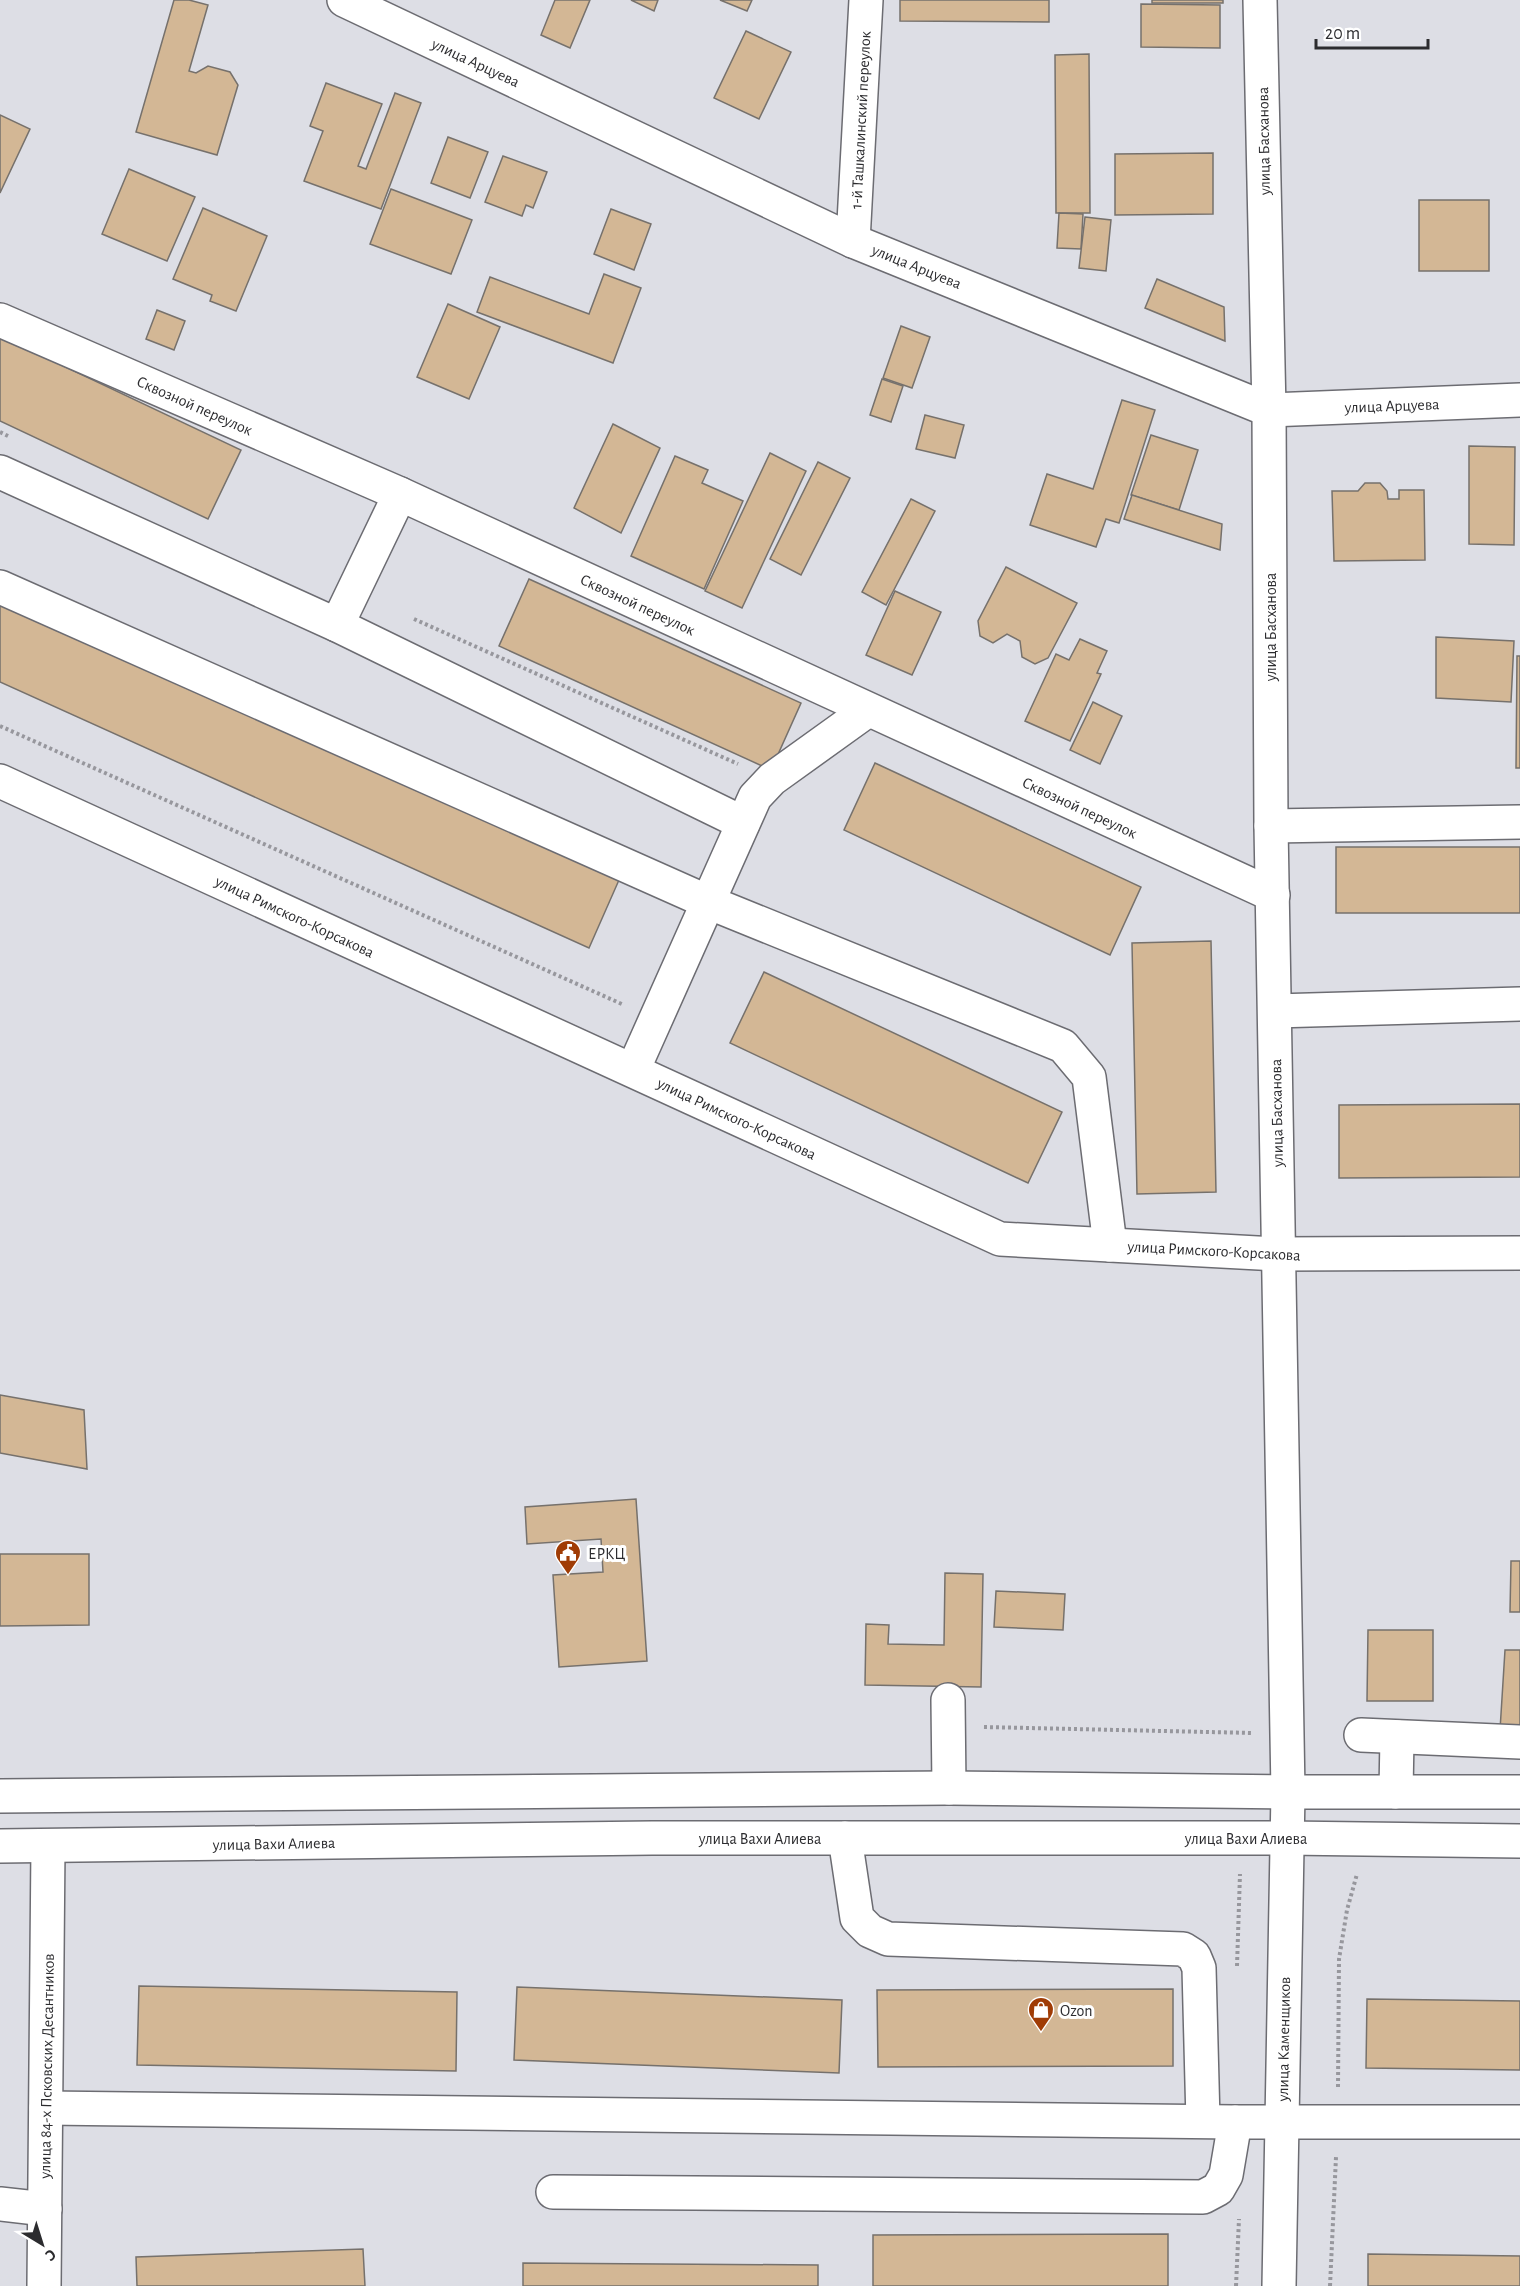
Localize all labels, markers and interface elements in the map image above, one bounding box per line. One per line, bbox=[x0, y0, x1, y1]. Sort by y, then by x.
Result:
scale bar bbox=[1316, 12, 1428, 50]
text: 20 m bbox=[1325, 25, 1360, 43]
street label: 1-й Ташкалинский переулок bbox=[848, 30, 875, 209]
street label: улица Арцуева bbox=[428, 35, 522, 91]
street label: улица Басханова bbox=[1255, 87, 1274, 196]
street label: улица Арцуева bbox=[868, 241, 964, 293]
street label: Сквозной переулок bbox=[134, 373, 255, 440]
street label: улица Арцуева bbox=[1343, 396, 1440, 417]
street label: Сквозной переулок bbox=[577, 571, 698, 640]
street label: улица Басханова bbox=[1263, 573, 1280, 682]
street label: Сквозной переулок bbox=[1019, 774, 1140, 843]
street label: улица Римского-Корсакова bbox=[211, 873, 376, 962]
street label: улица Басханова bbox=[1268, 1059, 1287, 1168]
street label: улица Римского-Корсакова bbox=[653, 1075, 818, 1164]
street label: улица Римского-Корсакова bbox=[1126, 1238, 1301, 1265]
public building icon: ЕРКЦ bbox=[553, 1538, 583, 1576]
place label: ЕРКЦ bbox=[588, 1546, 625, 1562]
street label: улица Вахи Алиева bbox=[698, 1831, 821, 1848]
street label: улица Вахи Алиева bbox=[1184, 1831, 1307, 1848]
street label: улица Вахи Алиева bbox=[212, 1835, 335, 1854]
street label: улица 84-х Псковских Десантников bbox=[37, 1953, 58, 2180]
street label: улица Каменщиков bbox=[1275, 1977, 1294, 2103]
shop icon: Ozon bbox=[1026, 1995, 1056, 2033]
place label: Ozon bbox=[1060, 2003, 1092, 2019]
north arrow bbox=[12, 2214, 72, 2274]
text: С bbox=[42, 2246, 59, 2264]

